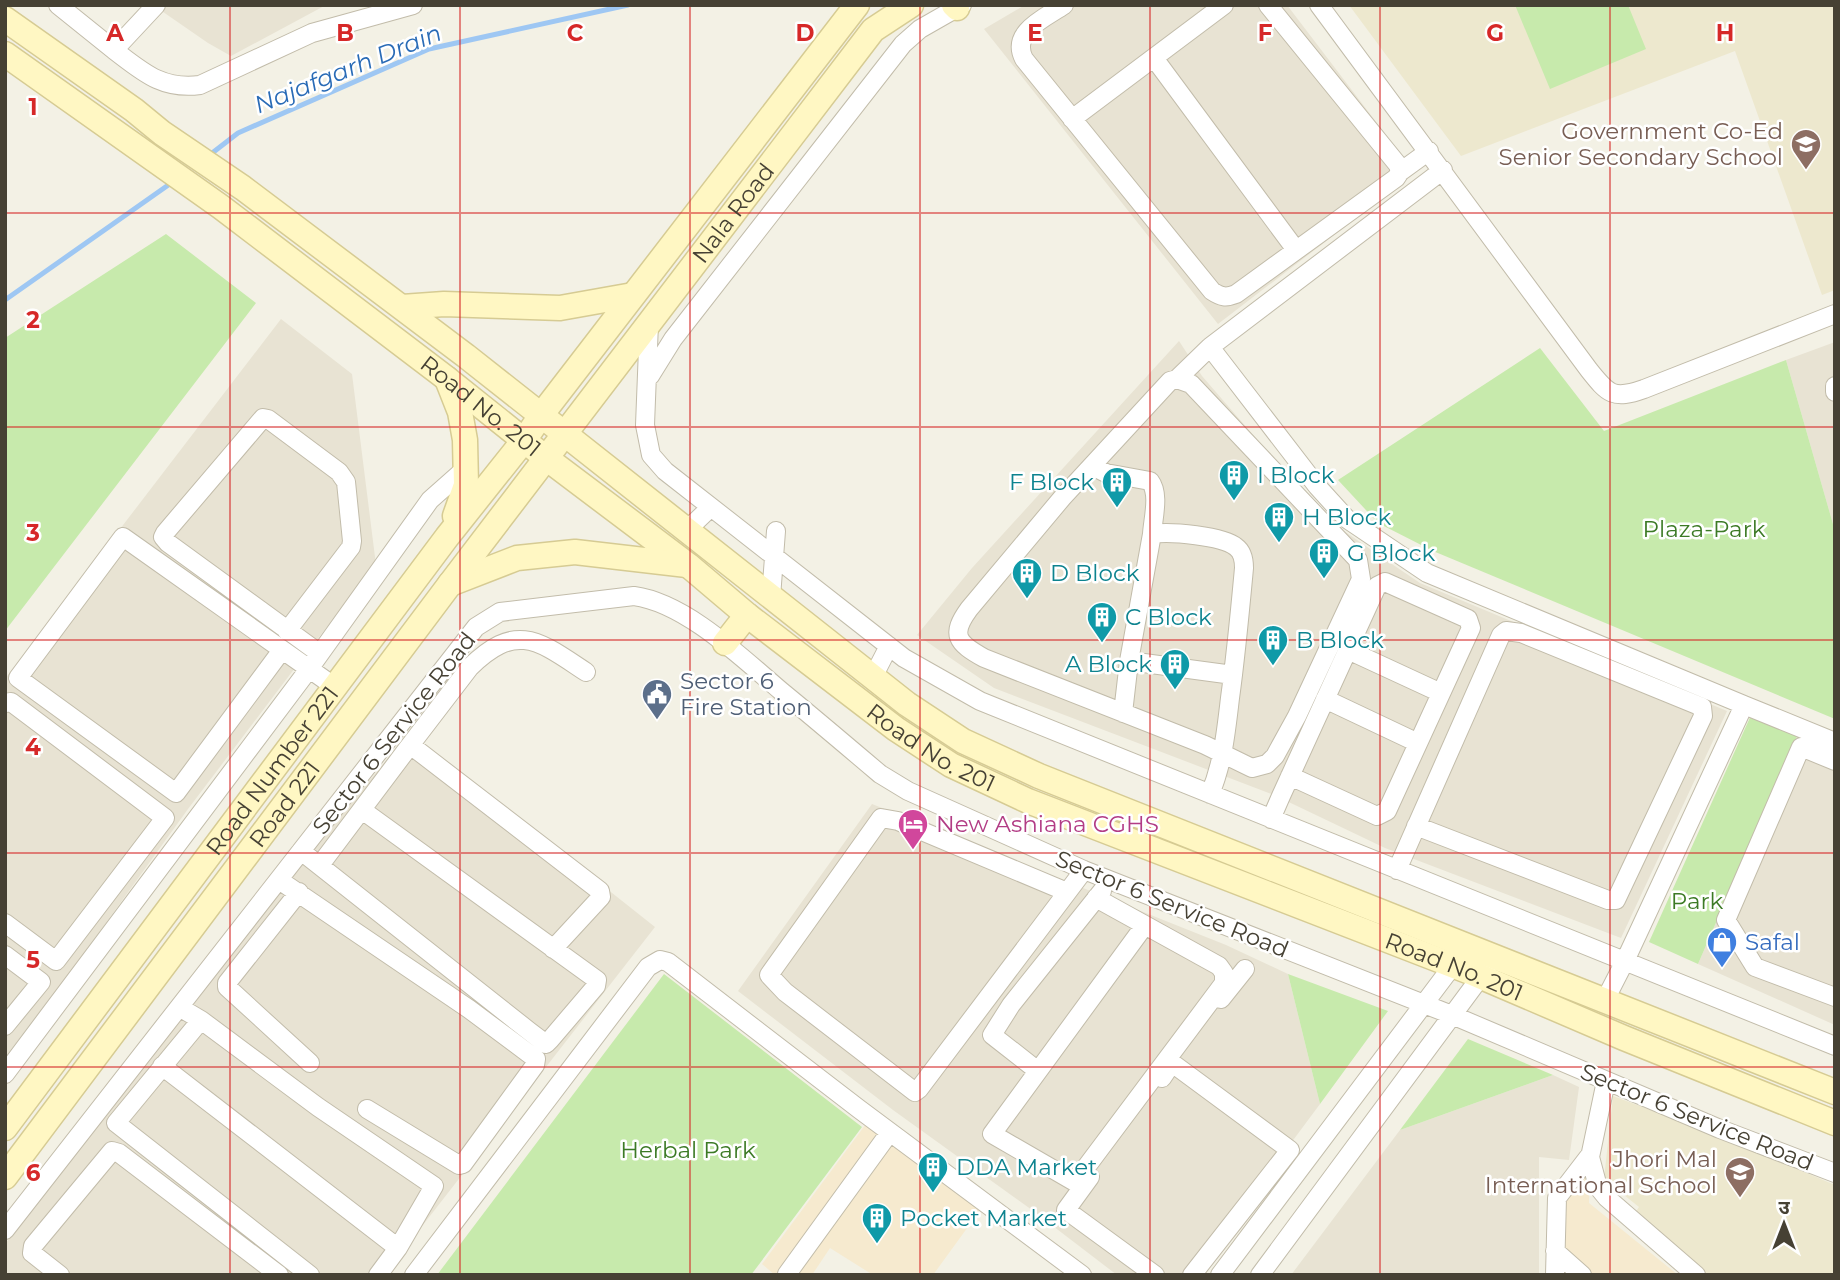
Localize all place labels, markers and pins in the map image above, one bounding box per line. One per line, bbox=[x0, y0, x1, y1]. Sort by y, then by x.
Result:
place label: Government Co-Ed Senior Secondary School bbox=[1499, 117, 1783, 171]
school or university icon: Government Co-Ed Senior Secondary School bbox=[1789, 127, 1823, 171]
building icon: I Block bbox=[1217, 458, 1251, 502]
place label: I Block bbox=[1257, 461, 1335, 489]
building icon: F Block bbox=[1100, 465, 1134, 509]
place label: F Block bbox=[1009, 468, 1094, 496]
building icon: H Block bbox=[1262, 500, 1296, 544]
place label: H Block bbox=[1302, 503, 1391, 531]
building icon: G Block bbox=[1307, 536, 1341, 580]
place label: G Block bbox=[1347, 539, 1436, 567]
building icon: D Block bbox=[1010, 556, 1044, 600]
place label: D Block bbox=[1050, 559, 1140, 587]
building icon: C Block bbox=[1085, 600, 1119, 644]
place label: C Block bbox=[1125, 603, 1212, 631]
building icon: B Block bbox=[1256, 623, 1290, 667]
place label: B Block bbox=[1296, 626, 1384, 654]
building icon: A Block bbox=[1158, 647, 1192, 691]
place label: A Block bbox=[1065, 650, 1152, 678]
place label: Sector 6 Fire Station bbox=[680, 667, 812, 721]
public building icon: Sector 6 Fire Station bbox=[640, 677, 674, 721]
hotel icon: New Ashiana CGHS bbox=[896, 807, 930, 851]
place label: New Ashiana CGHS bbox=[936, 810, 1159, 838]
shop icon: Safal bbox=[1705, 925, 1739, 969]
place label: Safal bbox=[1745, 928, 1800, 956]
place label: Jhori Mal International School bbox=[1485, 1145, 1717, 1199]
building icon: DDA Market bbox=[916, 1150, 950, 1194]
place label: DDA Market bbox=[956, 1153, 1097, 1181]
school or university icon: Jhori Mal International School bbox=[1723, 1155, 1757, 1199]
building icon: Pocket Market bbox=[860, 1201, 894, 1245]
place label: Pocket Market bbox=[900, 1204, 1067, 1232]

